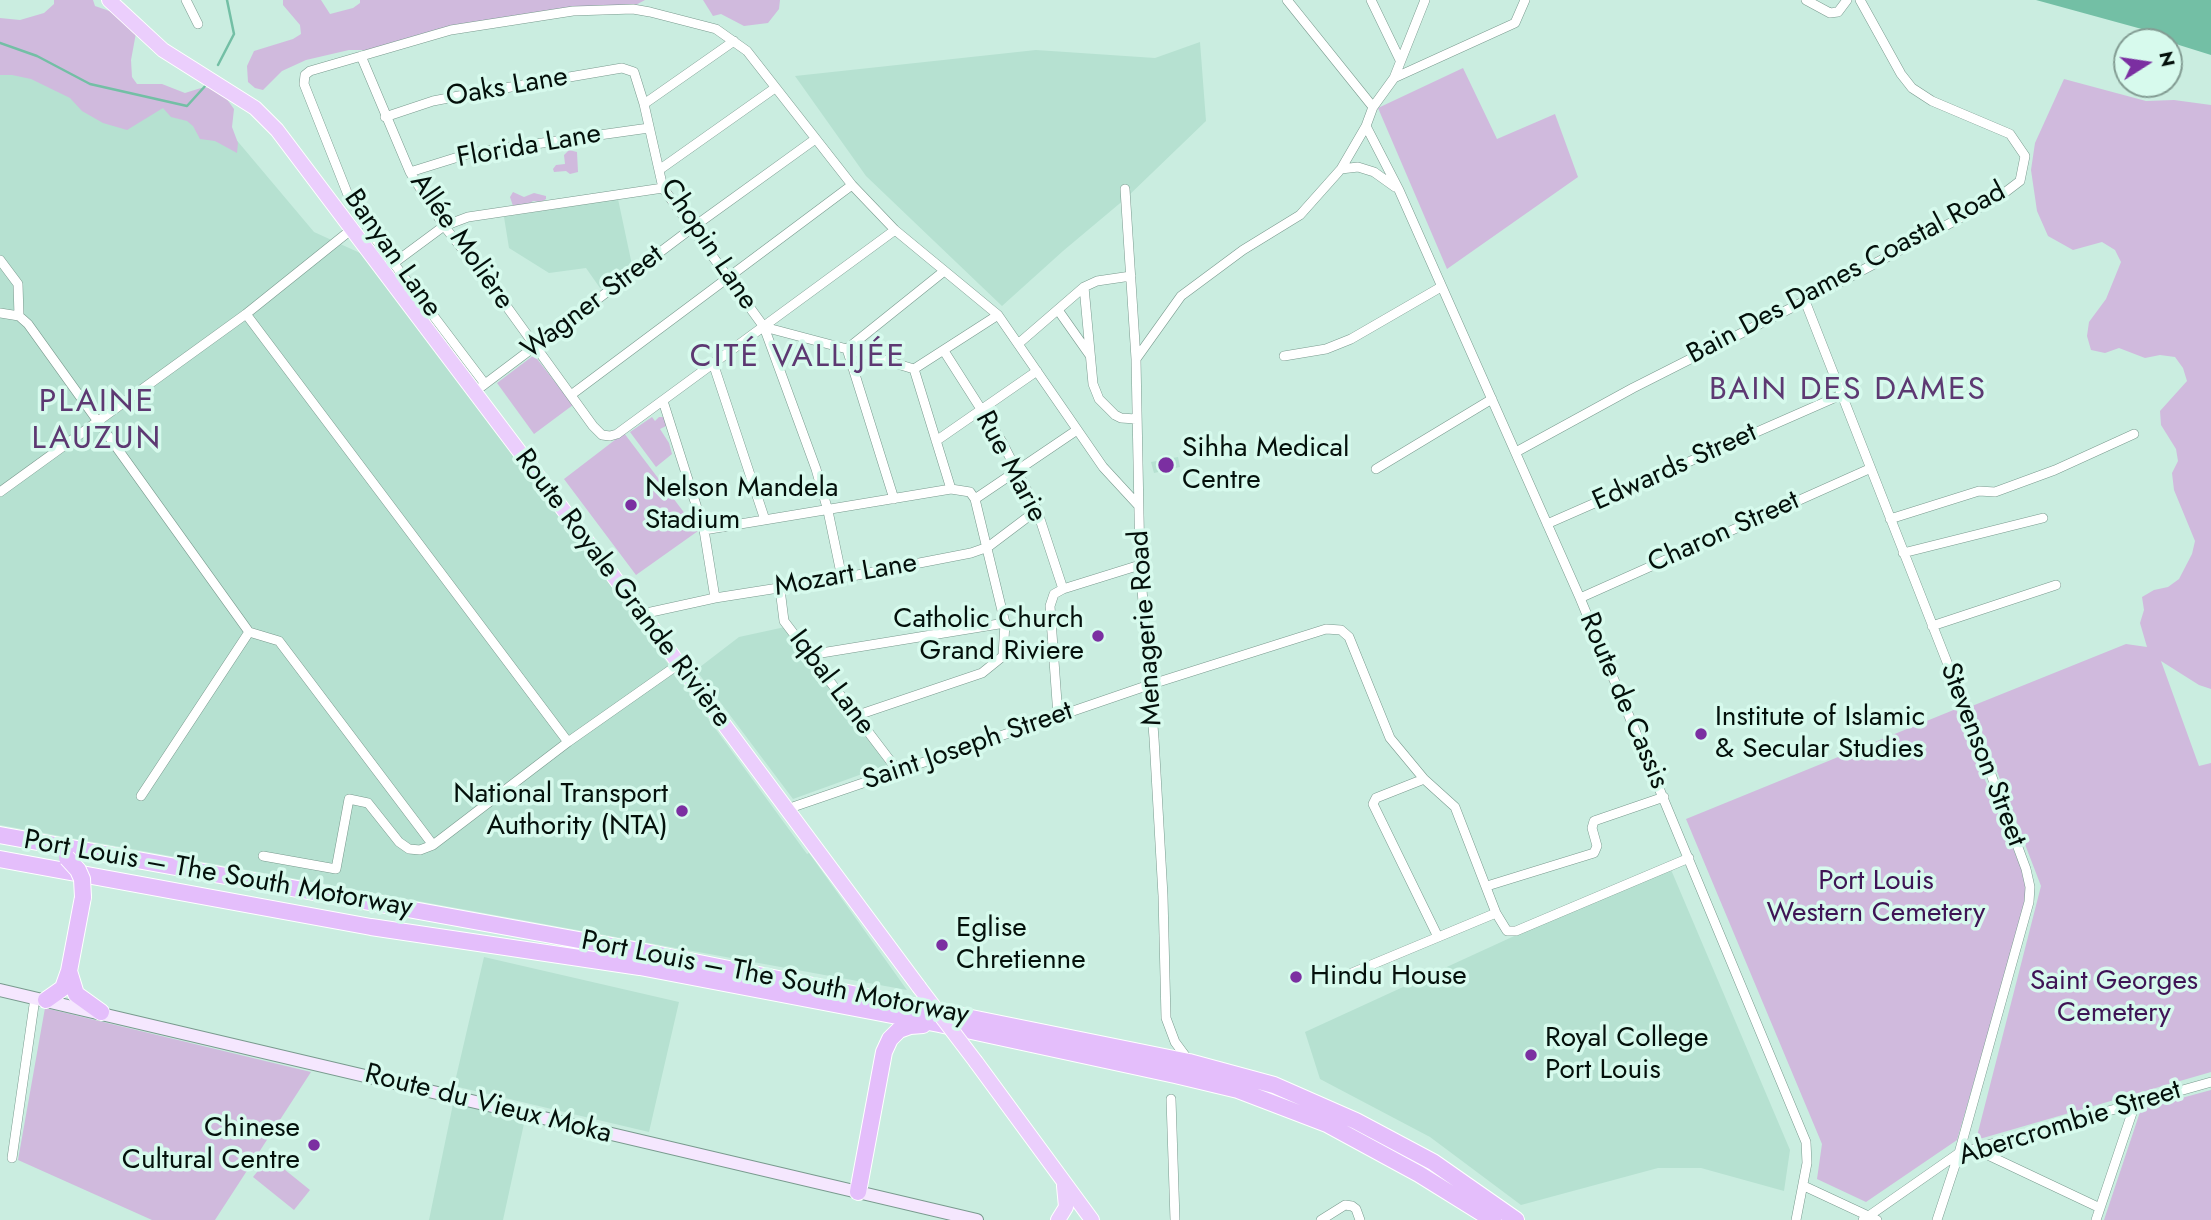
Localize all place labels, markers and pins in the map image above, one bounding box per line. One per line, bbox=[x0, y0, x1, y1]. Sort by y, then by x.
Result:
place label: Sihha Medical Centre bbox=[1182, 432, 1350, 498]
marker: Sihha Medical Centre bbox=[1156, 455, 1176, 475]
place label: Nelson Mandela Stadium bbox=[645, 472, 838, 538]
marker: Nelson Mandela Stadium bbox=[623, 497, 639, 513]
place label: Catholic Church Grand Riviere bbox=[893, 603, 1084, 669]
marker: Catholic Church Grand Riviere bbox=[1090, 628, 1106, 644]
place label: Institute of Islamic & Secular Studies bbox=[1715, 701, 1925, 767]
marker: Institute of Islamic & Secular Studies bbox=[1693, 726, 1709, 742]
place label: National Transport Authority (NTA) bbox=[453, 778, 668, 844]
marker: National Transport Authority (NTA) bbox=[674, 803, 690, 819]
place label: Eglise Chretienne bbox=[956, 912, 1086, 978]
marker: Eglise Chretienne bbox=[934, 937, 950, 953]
place label: Hindu House bbox=[1310, 960, 1467, 994]
marker: Hindu House bbox=[1288, 969, 1304, 985]
place label: Royal College Port Louis bbox=[1545, 1022, 1708, 1088]
marker: Royal College Port Louis bbox=[1523, 1047, 1539, 1063]
place label: Chinese Cultural Centre bbox=[122, 1112, 300, 1178]
marker: Chinese Cultural Centre bbox=[306, 1137, 322, 1153]

